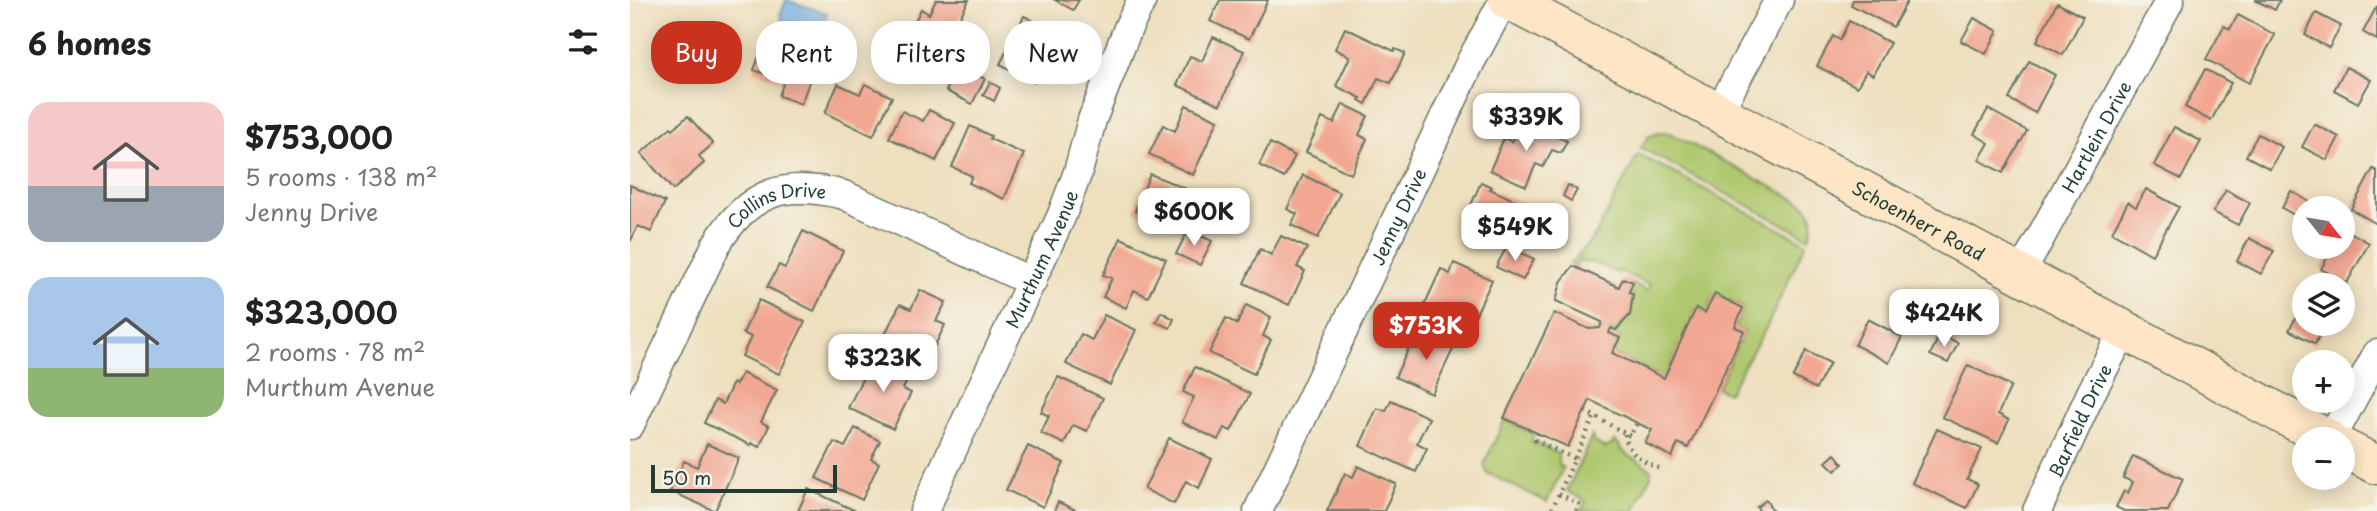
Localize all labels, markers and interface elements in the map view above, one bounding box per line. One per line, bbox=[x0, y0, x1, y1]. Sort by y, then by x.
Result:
text: 6 homes bbox=[28, 20, 151, 65]
chip: Buy bbox=[651, 21, 742, 84]
chip: Rent bbox=[756, 21, 857, 84]
chip: Filters bbox=[871, 21, 990, 84]
chip: New bbox=[1004, 21, 1102, 84]
icon: filters bbox=[564, 23, 602, 61]
street label: Hartlein Drive bbox=[2054, 75, 2137, 197]
pin: $339K bbox=[1477, 94, 1575, 153]
text: $339K bbox=[1489, 98, 1563, 133]
text: $753,000 bbox=[245, 114, 393, 159]
icon: home bbox=[84, 130, 168, 214]
text: 5 rooms · 138 m² bbox=[245, 159, 438, 194]
street label: Jenny Drive bbox=[1363, 163, 1432, 269]
street label: Schoenherr Road bbox=[1848, 173, 1990, 267]
street label: Collins Drive bbox=[720, 175, 828, 234]
street label: Murthum Avenue bbox=[998, 186, 1084, 332]
pin: $600K bbox=[1145, 188, 1243, 248]
text: $600K bbox=[1154, 193, 1234, 228]
text: Jenny Drive bbox=[245, 194, 378, 229]
north arrow bbox=[2292, 196, 2356, 259]
map controls bbox=[2292, 196, 2355, 490]
pin: $549K bbox=[1466, 204, 1564, 263]
text: $549K bbox=[1477, 208, 1553, 243]
button: layers bbox=[2292, 273, 2355, 336]
text: $323,000 bbox=[245, 289, 398, 334]
pin: $424K bbox=[1895, 290, 1993, 349]
text: $424K bbox=[1905, 294, 1983, 329]
pin: $753K bbox=[1377, 302, 1475, 362]
icon: home bbox=[84, 305, 168, 389]
text: $753K bbox=[1389, 307, 1463, 342]
text: 2 rooms · 78 m² bbox=[245, 334, 425, 369]
pin: $323K bbox=[834, 334, 932, 394]
text: $323K bbox=[844, 339, 922, 374]
button: + bbox=[2292, 350, 2355, 413]
street label: Barfield Drive bbox=[2041, 359, 2118, 482]
text: Murthum Avenue bbox=[245, 369, 435, 404]
button: − bbox=[2292, 427, 2355, 490]
scale bar bbox=[651, 462, 836, 494]
text: 50 m bbox=[662, 463, 711, 491]

